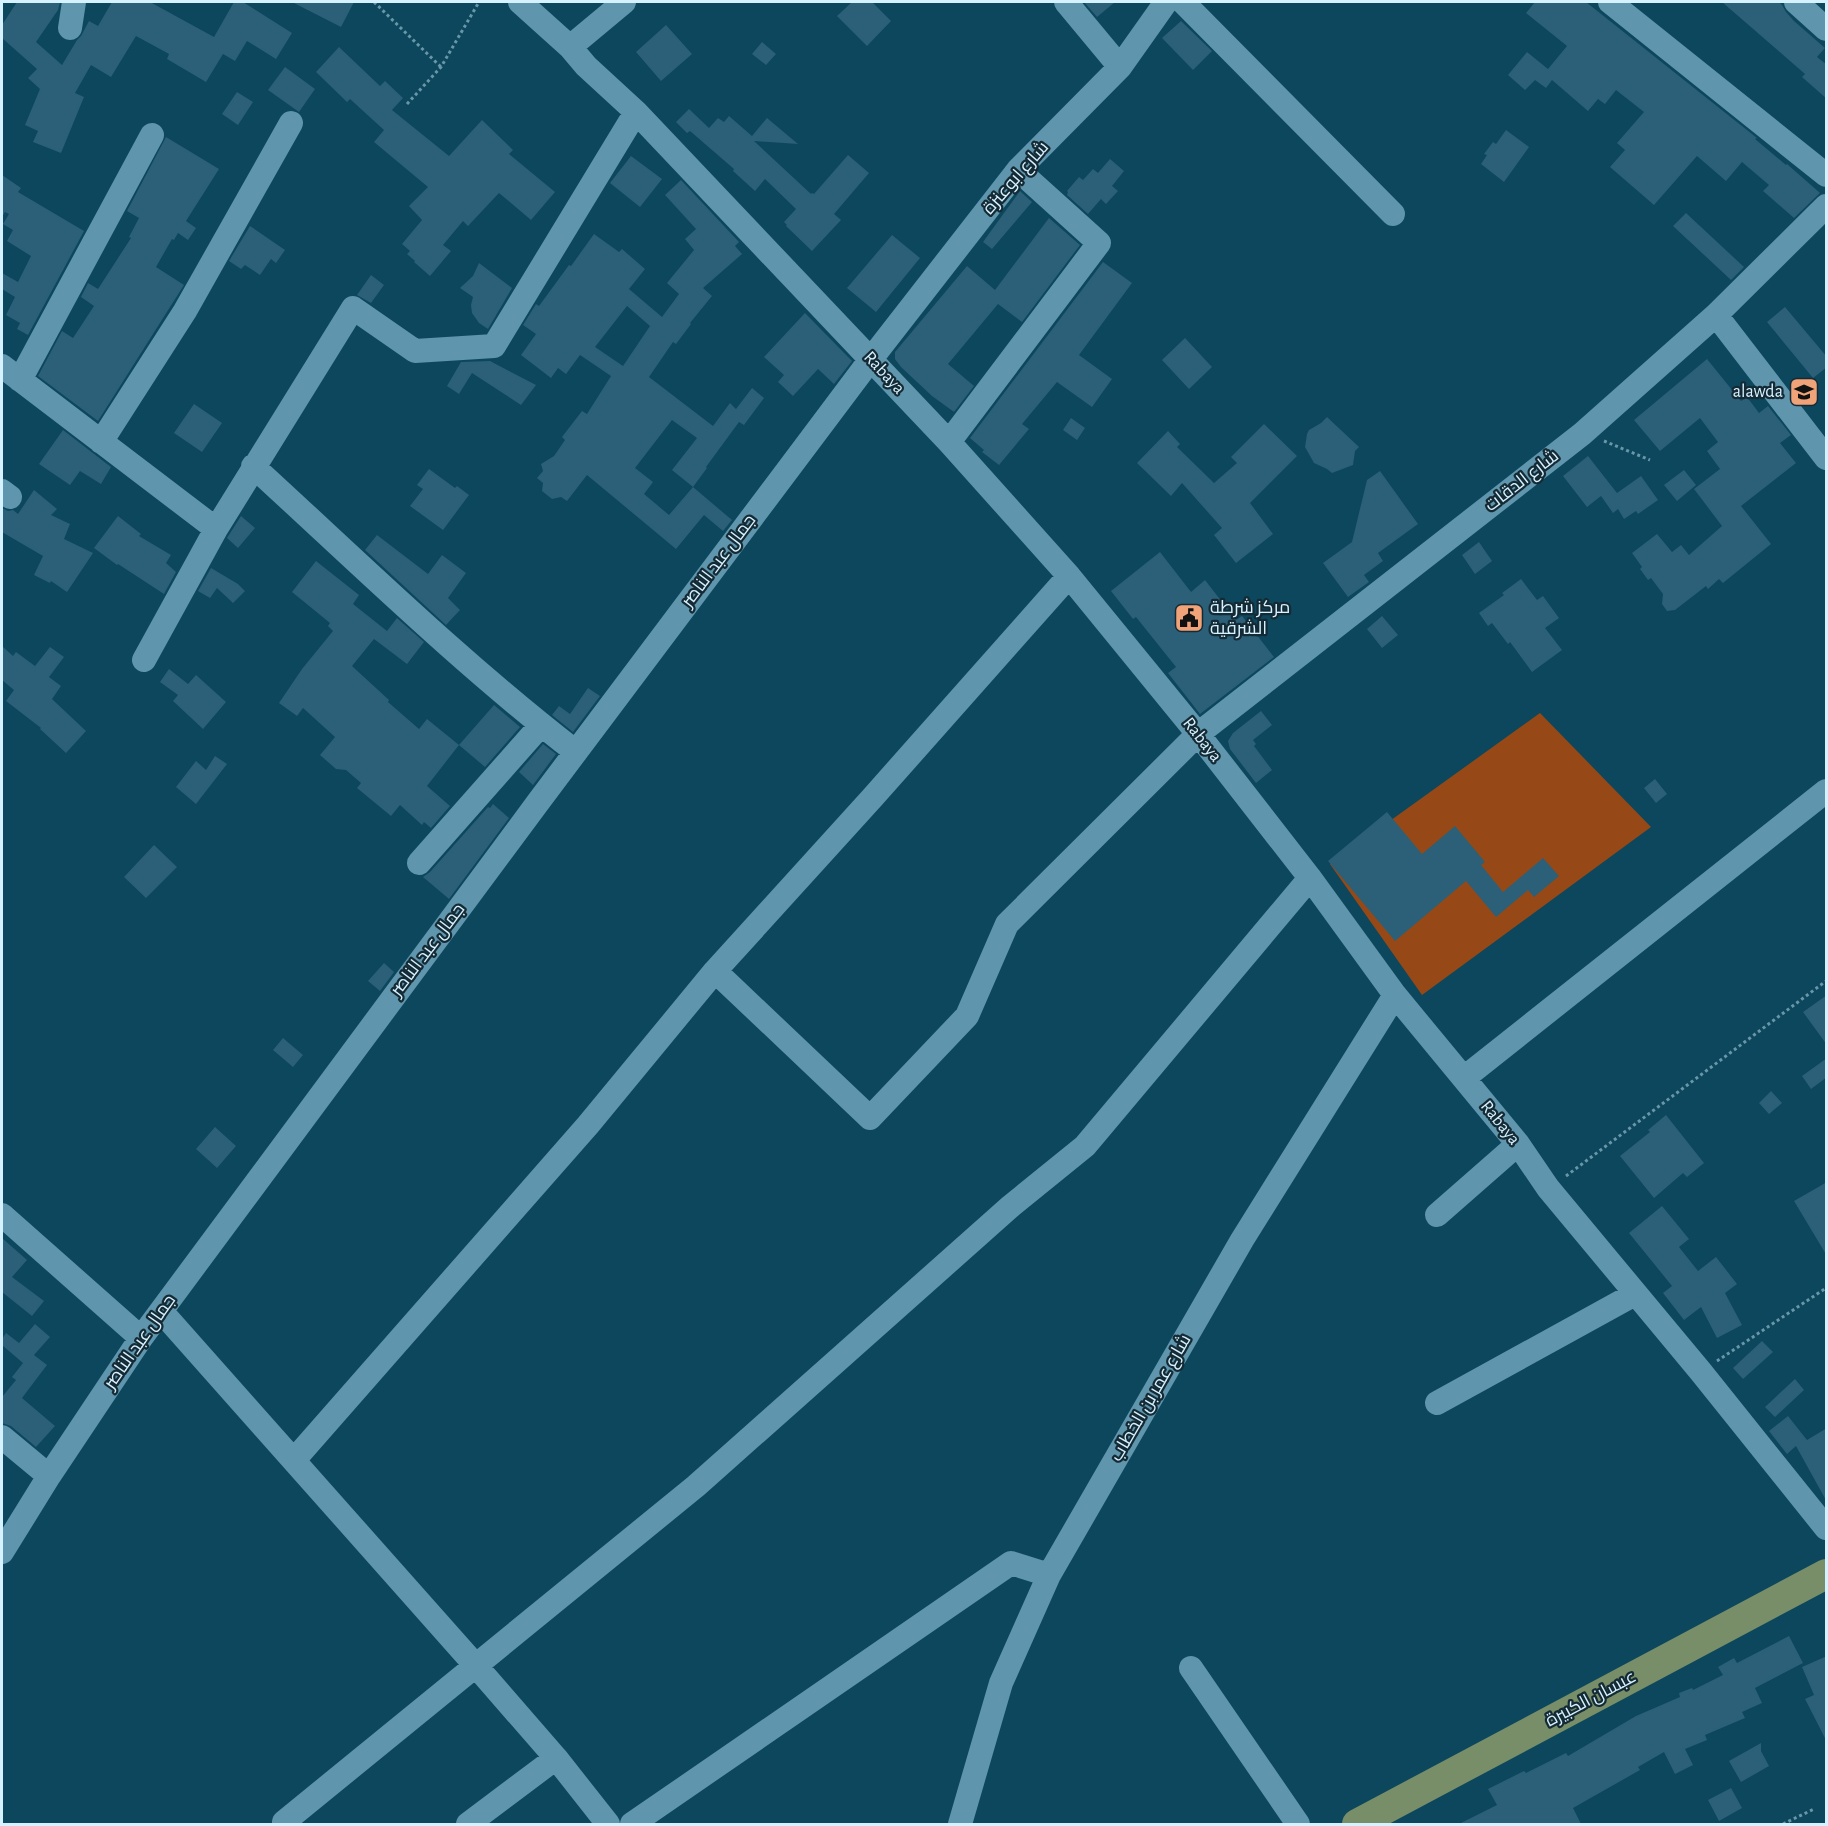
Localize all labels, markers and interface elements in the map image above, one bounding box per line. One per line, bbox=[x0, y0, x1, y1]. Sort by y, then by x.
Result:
street label: شارع ابوعنزة bbox=[979, 138, 1054, 219]
street label: Rabaya bbox=[860, 348, 908, 398]
school or university icon: alawda bbox=[1788, 376, 1820, 408]
place label: alawda bbox=[1733, 383, 1783, 401]
street label: شارع الدقات bbox=[1481, 446, 1563, 517]
street label: جمال عبد الناصر bbox=[678, 511, 760, 612]
place label: مركز شرطة الشرقية bbox=[1210, 598, 1290, 639]
public building icon: مركز شرطة الشرقية bbox=[1173, 602, 1205, 634]
street label: Rabaya bbox=[1179, 714, 1225, 766]
street label: جمال عبد الناصر bbox=[387, 900, 469, 1001]
street label: Rabaya bbox=[1477, 1098, 1523, 1148]
street label: جمال عبد الناصر bbox=[100, 1291, 180, 1394]
street label: شارع عمر بن الخطاب bbox=[1107, 1331, 1196, 1465]
street label: عبسان الكبيرة bbox=[1543, 1668, 1640, 1731]

